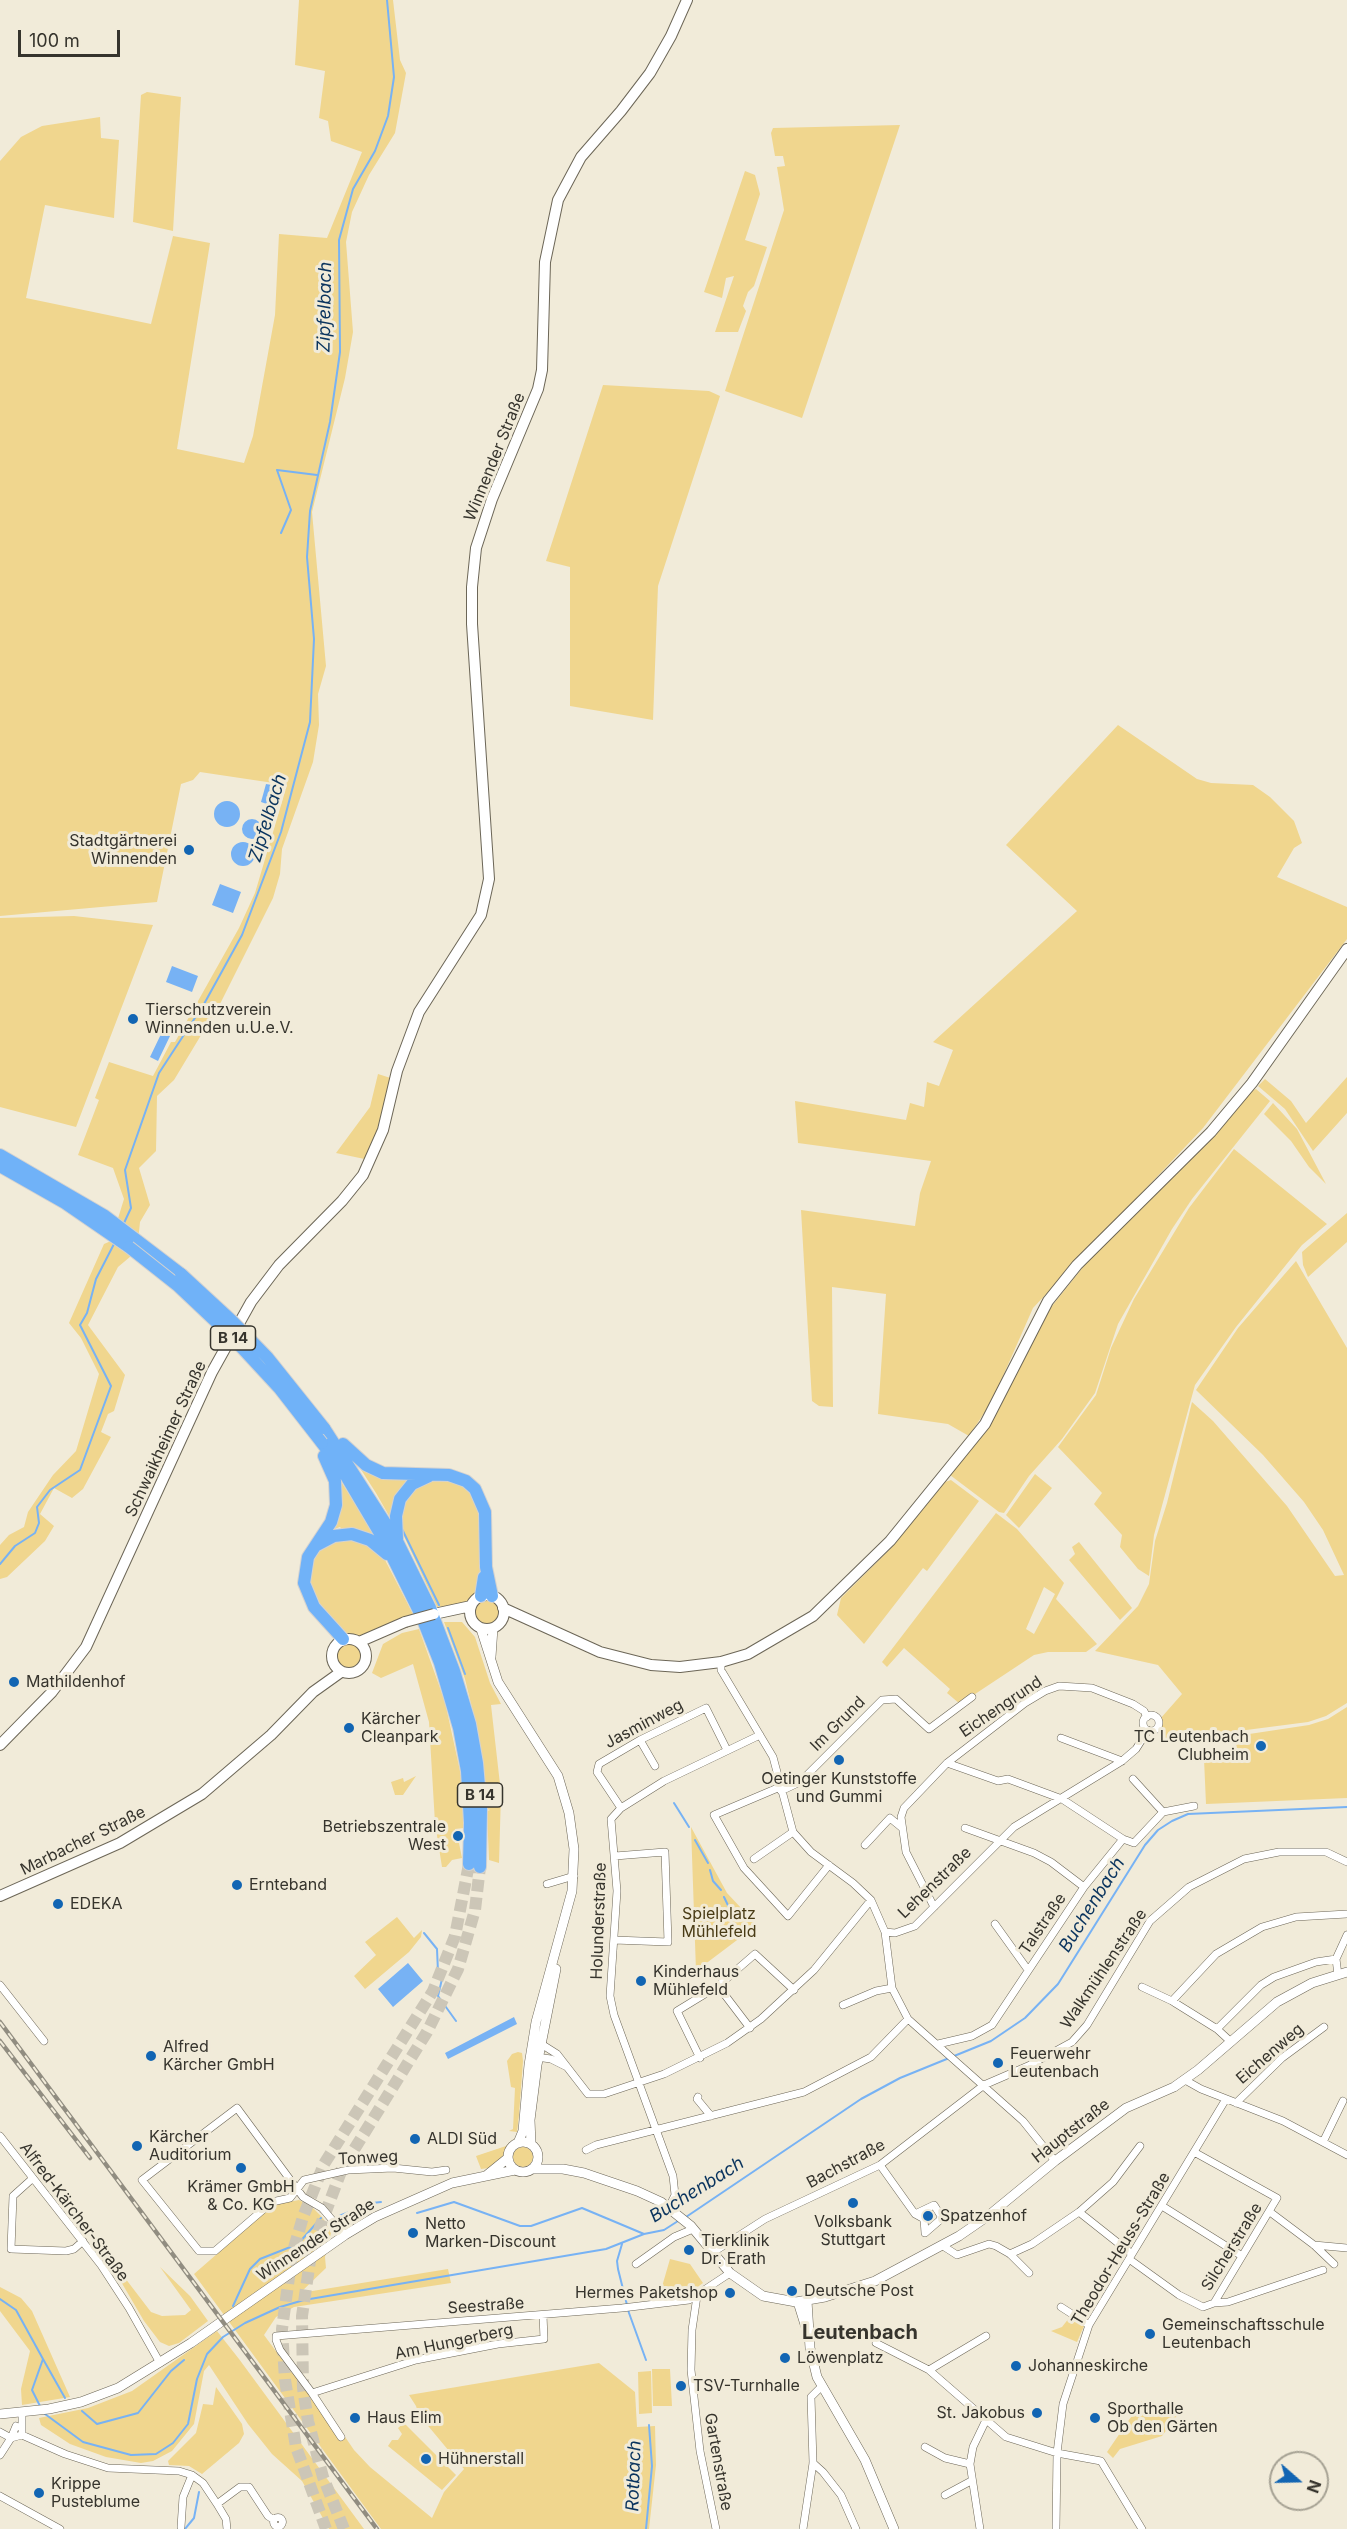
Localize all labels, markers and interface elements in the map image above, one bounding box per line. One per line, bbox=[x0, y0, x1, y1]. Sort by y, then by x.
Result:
scale bar bbox=[21, 18, 123, 56]
text: 100 m bbox=[29, 30, 80, 51]
water label: Zipfelbach bbox=[313, 261, 337, 353]
street label: Winnender Straße bbox=[460, 390, 530, 524]
water label: Zipfelbach bbox=[244, 771, 292, 865]
place label: Stadtgärtnerei Winnenden bbox=[69, 831, 177, 869]
marker: Stadtgärtnerei Winnenden bbox=[182, 843, 196, 857]
place label: Tierschutzverein Winnenden u.U.e.V. bbox=[145, 1000, 294, 1038]
marker: Tierschutzverein Winnenden u.U.e.V. bbox=[126, 1012, 140, 1026]
road number: B 14 bbox=[210, 1326, 256, 1350]
street label: Schwaikheimer Straße bbox=[121, 1358, 211, 1520]
place label: Mathildenhof bbox=[26, 1672, 125, 1692]
street label: Eichengrund bbox=[956, 1672, 1046, 1742]
marker: Mathildenhof bbox=[7, 1675, 21, 1689]
street label: Im Grund bbox=[807, 1693, 869, 1755]
street label: Jasminweg bbox=[602, 1695, 686, 1753]
place label: Kärcher Cleanpark bbox=[361, 1709, 438, 1747]
marker: Kärcher Cleanpark bbox=[342, 1721, 356, 1735]
place label: TC Leutenbach Clubheim bbox=[1134, 1727, 1249, 1765]
marker: TC Leutenbach Clubheim bbox=[1254, 1739, 1268, 1753]
marker: Oetinger Kunststoffe und Gummi bbox=[832, 1753, 846, 1767]
place label: Oetinger Kunststoffe und Gummi bbox=[761, 1769, 917, 1807]
road number: B 14 bbox=[458, 1783, 502, 1807]
street label: Marbacher Straße bbox=[17, 1802, 149, 1880]
place label: Betriebszentrale West bbox=[322, 1817, 446, 1855]
marker: Betriebszentrale West bbox=[451, 1829, 465, 1843]
street label: Lehenstraße bbox=[894, 1843, 976, 1923]
water label: Buchenbach bbox=[1054, 1854, 1130, 1956]
street label: Holunderstraße bbox=[587, 1862, 611, 1980]
place label: Ernteband bbox=[249, 1875, 327, 1895]
marker: Ernteband bbox=[230, 1878, 244, 1892]
street label: Talstraße bbox=[1016, 1890, 1070, 1958]
place label: EDEKA bbox=[70, 1894, 123, 1914]
marker: EDEKA bbox=[51, 1897, 65, 1911]
park label: Spielplatz Mühlefeld bbox=[681, 1904, 757, 1942]
street label: Walkmühlenstraße bbox=[1057, 1906, 1151, 2032]
place label: Kinderhaus Mühlefeld bbox=[653, 1962, 739, 2000]
marker: Kinderhaus Mühlefeld bbox=[634, 1974, 648, 1988]
street label: Eichenweg bbox=[1232, 2020, 1308, 2088]
place label: Alfred Kärcher GmbH bbox=[163, 2037, 275, 2075]
place label: Feuerwehr Leutenbach bbox=[1010, 2044, 1099, 2082]
marker: Alfred Kärcher GmbH bbox=[144, 2049, 158, 2063]
marker: Feuerwehr Leutenbach bbox=[991, 2056, 1005, 2070]
street label: Hauptstraße bbox=[1028, 2095, 1114, 2167]
place label: Kärcher Auditorium bbox=[149, 2127, 231, 2165]
place label: ALDI Süd bbox=[427, 2129, 497, 2149]
marker: ALDI Süd bbox=[408, 2132, 422, 2146]
street label: Bachstraße bbox=[804, 2135, 888, 2193]
street label: Alfred-Kärcher-Straße bbox=[15, 2139, 133, 2285]
marker: Kärcher Auditorium bbox=[130, 2139, 144, 2153]
street label: Tonweg bbox=[338, 2147, 398, 2169]
water label: Buchenbach bbox=[646, 2152, 748, 2228]
marker: Krämer GmbH & Co. KG bbox=[234, 2161, 248, 2175]
street label: Theodor-Heuss-Straße bbox=[1068, 2169, 1174, 2329]
place label: Krämer GmbH & Co. KG bbox=[187, 2177, 295, 2215]
street label: Winnender Straße bbox=[253, 2195, 379, 2285]
marker: Volksbank Stuttgart bbox=[846, 2196, 860, 2210]
street label: Silcherstraße bbox=[1197, 2200, 1267, 2294]
place label: Spatzenhof bbox=[940, 2206, 1027, 2226]
marker: Spatzenhof bbox=[921, 2209, 935, 2223]
place label: Volksbank Stuttgart bbox=[814, 2212, 892, 2250]
place label: Netto Marken-Discount bbox=[425, 2214, 556, 2252]
marker: Netto Marken-Discount bbox=[406, 2226, 420, 2240]
place label: Tierklinik Dr. Erath bbox=[701, 2231, 769, 2269]
marker: Tierklinik Dr. Erath bbox=[682, 2243, 696, 2257]
place label: Deutsche Post bbox=[804, 2281, 914, 2301]
place label: Hermes Paketshop bbox=[575, 2283, 718, 2303]
marker: Deutsche Post bbox=[785, 2284, 799, 2298]
marker: Hermes Paketshop bbox=[723, 2286, 737, 2300]
street label: Seestraße bbox=[447, 2294, 525, 2318]
place label: Gemeinschaftsschule Leutenbach bbox=[1162, 2315, 1325, 2353]
street label: Am Hungerberg bbox=[393, 2320, 515, 2364]
district label: Leutenbach bbox=[802, 2321, 918, 2345]
marker: Gemeinschaftsschule Leutenbach bbox=[1143, 2327, 1157, 2341]
place label: Löwenplatz bbox=[797, 2348, 884, 2368]
marker: Löwenplatz bbox=[778, 2351, 792, 2365]
place label: Johanneskirche bbox=[1028, 2356, 1148, 2376]
marker: Johanneskirche bbox=[1009, 2359, 1023, 2373]
place label: TSV-Turnhalle bbox=[693, 2376, 800, 2396]
marker: TSV-Turnhalle bbox=[674, 2379, 688, 2393]
place label: Sporthalle Ob den Gärten bbox=[1107, 2399, 1218, 2437]
place label: St. Jakobus bbox=[937, 2403, 1025, 2423]
marker: St. Jakobus bbox=[1030, 2406, 1044, 2420]
place label: Haus Elim bbox=[367, 2408, 442, 2428]
marker: Haus Elim bbox=[348, 2411, 362, 2425]
marker: Sporthalle Ob den Gärten bbox=[1088, 2411, 1102, 2425]
street label: Gartenstraße bbox=[700, 2412, 736, 2512]
water label: Rotbach bbox=[622, 2440, 646, 2512]
place label: Hühnerstall bbox=[438, 2449, 524, 2469]
north arrow bbox=[1269, 2451, 1329, 2511]
marker: Hühnerstall bbox=[419, 2452, 433, 2466]
place label: Krippe Pusteblume bbox=[51, 2474, 140, 2512]
text: N bbox=[1303, 2477, 1326, 2496]
marker: Krippe Pusteblume bbox=[32, 2486, 46, 2500]

